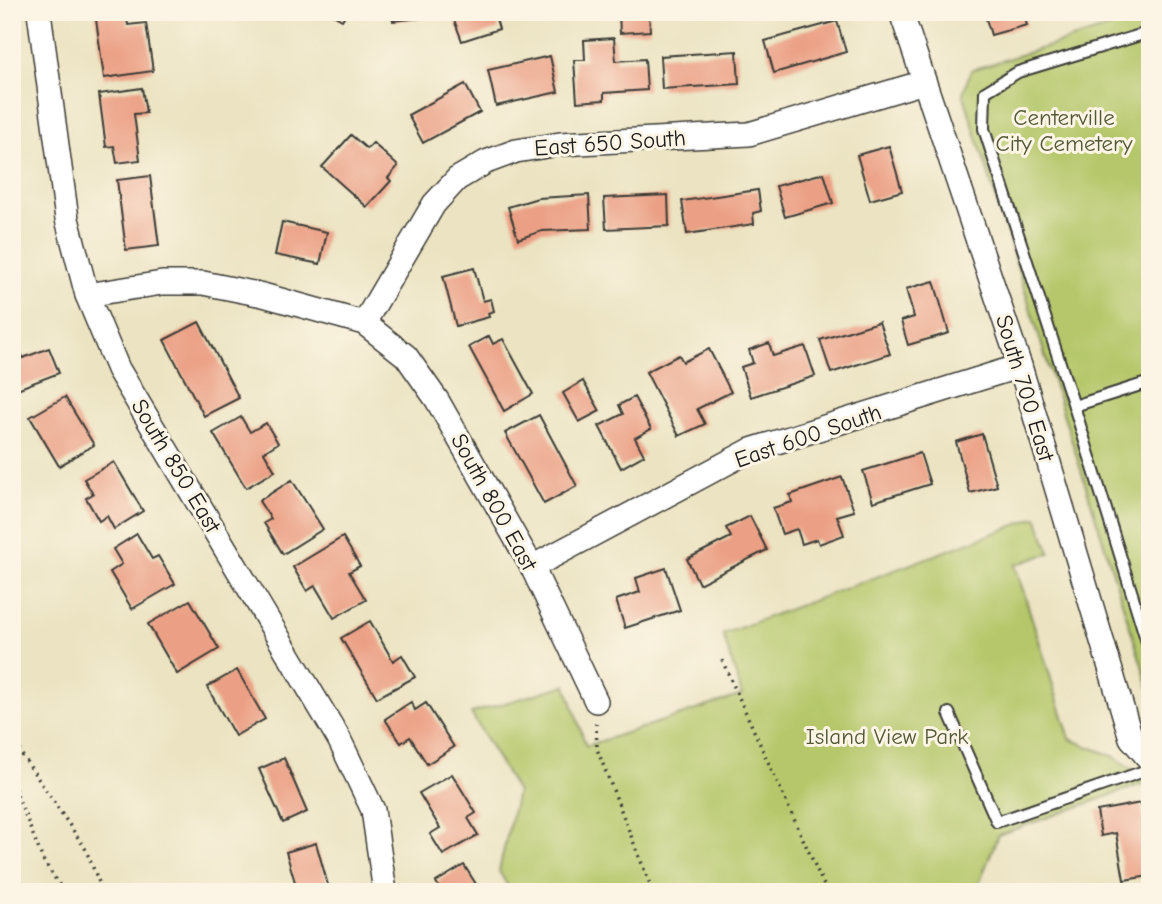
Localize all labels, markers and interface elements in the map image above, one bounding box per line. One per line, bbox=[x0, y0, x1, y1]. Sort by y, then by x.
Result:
park label: Centerville City Cemetery bbox=[996, 104, 1133, 157]
street label: East 650 South bbox=[533, 124, 687, 162]
street label: South 700 East bbox=[990, 312, 1060, 466]
street label: South 850 East bbox=[126, 394, 227, 539]
street label: East 600 South bbox=[731, 398, 885, 474]
street label: South 800 East bbox=[445, 429, 543, 577]
park label: Island View Park bbox=[806, 723, 968, 750]

